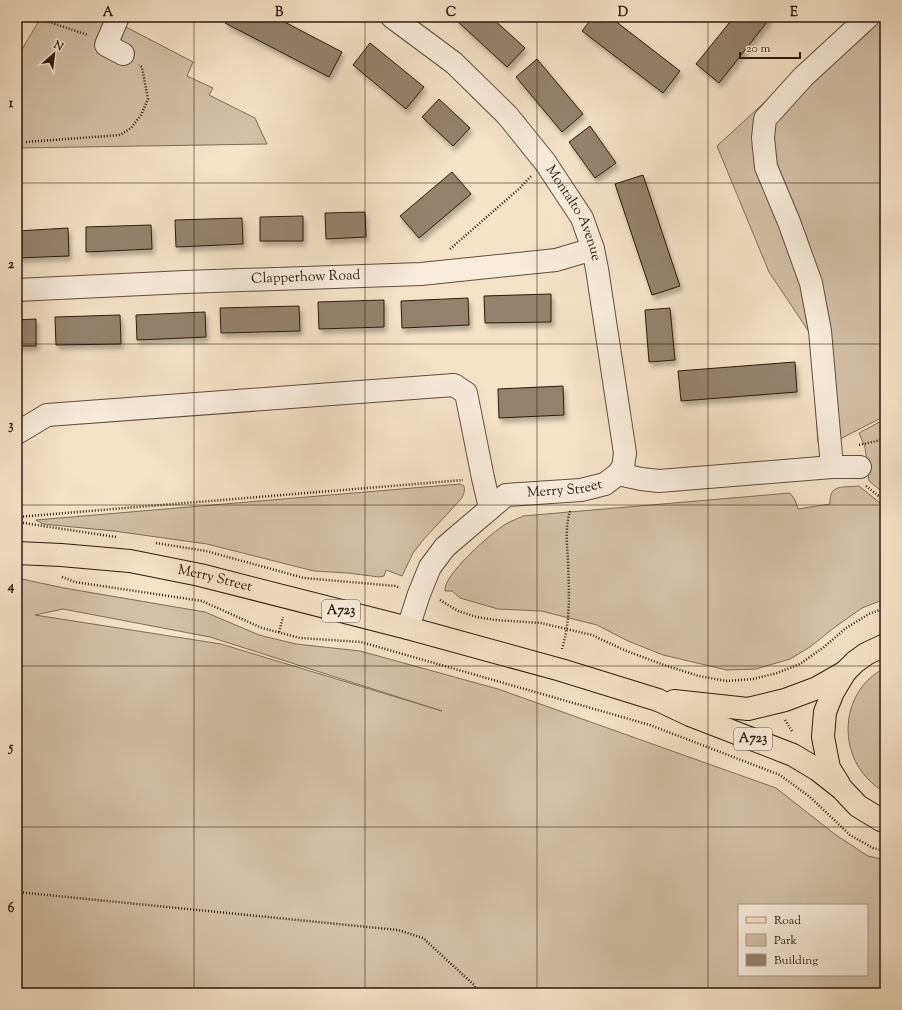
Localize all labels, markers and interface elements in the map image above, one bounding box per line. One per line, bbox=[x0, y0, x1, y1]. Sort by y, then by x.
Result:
text: A bbox=[103, 4, 114, 22]
text: B bbox=[275, 4, 284, 22]
text: C bbox=[446, 4, 456, 22]
text: D bbox=[618, 4, 628, 22]
text: E bbox=[790, 4, 798, 22]
north arrow bbox=[34, 34, 74, 74]
scale bar bbox=[740, 34, 800, 60]
text: N bbox=[50, 36, 66, 55]
text: 20 m bbox=[746, 40, 771, 58]
text: 1 bbox=[9, 95, 14, 113]
street label: Montalto Avenue bbox=[540, 162, 605, 263]
text: 2 bbox=[8, 256, 15, 274]
street label: Clapperhow Road bbox=[251, 266, 361, 290]
text: 3 bbox=[8, 417, 14, 435]
street label: Merry Street bbox=[526, 475, 605, 504]
street label: Merry Street bbox=[176, 561, 254, 598]
text: 4 bbox=[7, 578, 15, 596]
road number: A723 bbox=[322, 600, 360, 622]
road number: A723 bbox=[734, 728, 772, 750]
text: 5 bbox=[8, 739, 14, 757]
text: 6 bbox=[8, 900, 15, 918]
legend bbox=[738, 904, 868, 976]
text: Road bbox=[774, 912, 801, 930]
text: Park bbox=[774, 932, 797, 950]
text: Building bbox=[774, 952, 818, 970]

